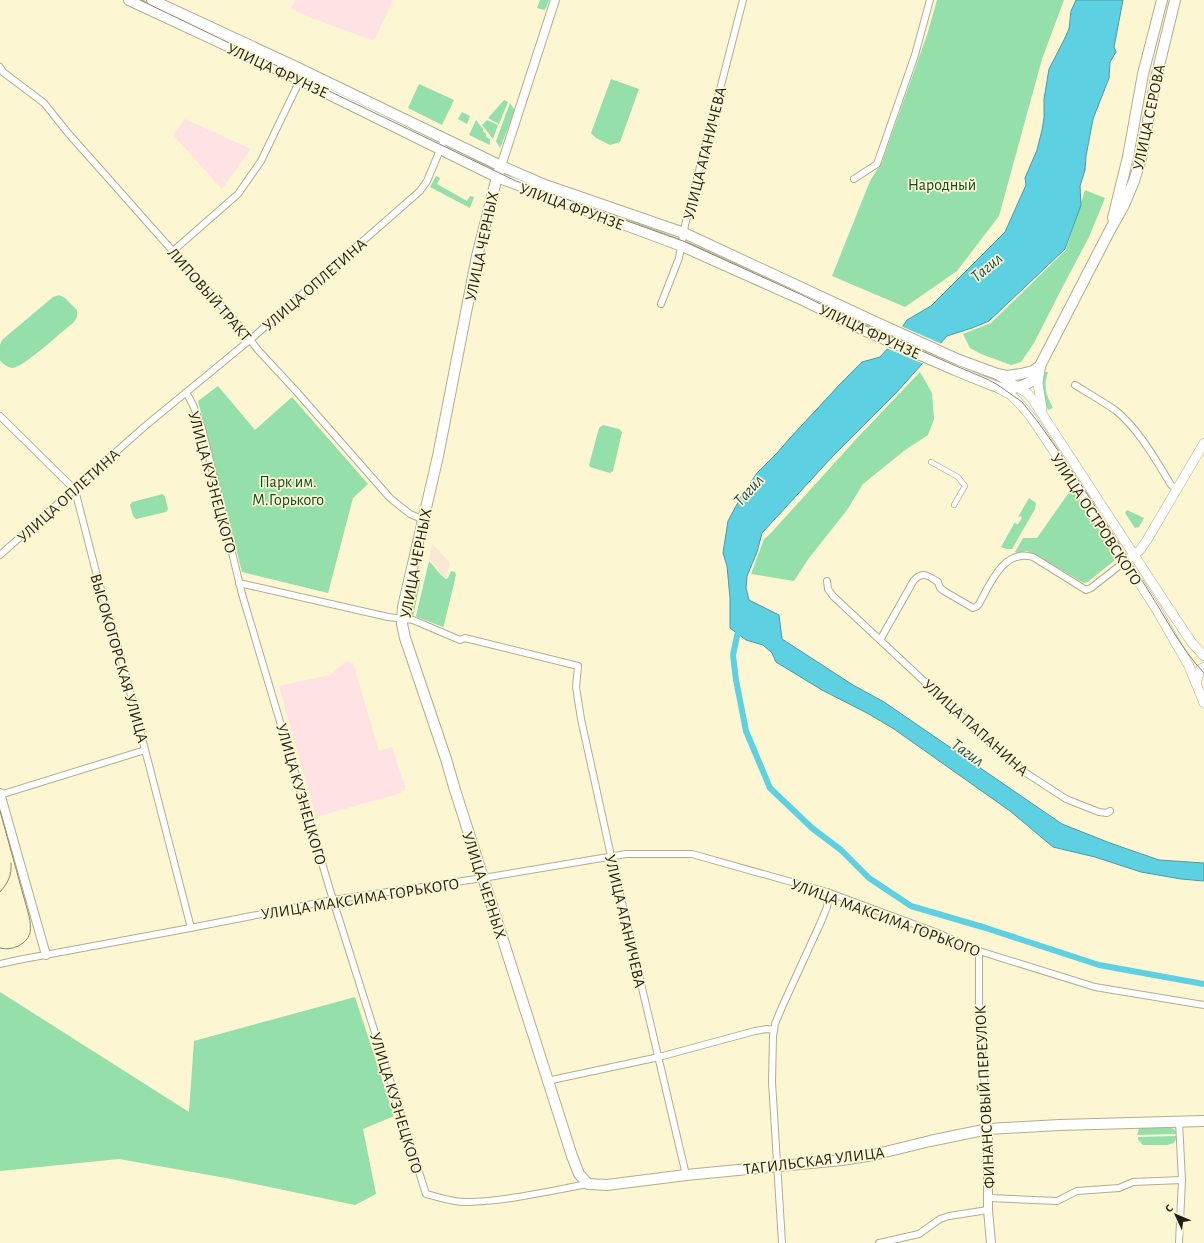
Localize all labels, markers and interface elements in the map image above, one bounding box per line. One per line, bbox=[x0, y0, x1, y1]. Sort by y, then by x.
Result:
street label: УЛИЦА ФРУНЗЕ bbox=[224, 40, 331, 101]
street label: УЛИЦА СЕРОВА bbox=[1130, 62, 1168, 172]
street label: УЛИЦА АГАНИЧЕВА bbox=[681, 85, 729, 221]
park label: Народный bbox=[908, 177, 976, 193]
street label: УЛИЦА ФРУНЗЕ bbox=[517, 181, 626, 233]
street label: УЛИЦА ЧЕРНЫХ bbox=[463, 189, 502, 302]
street label: УЛИЦА ОПЛЕТИНА bbox=[260, 235, 370, 334]
street label: ЛИПОВЫЙ ТРАКТ bbox=[164, 244, 255, 345]
water label: Тагил bbox=[967, 249, 1005, 285]
street label: УЛИЦА ФРУНЗЕ bbox=[816, 301, 923, 362]
street label: УЛИЦА КУЗНЕЦКОГО bbox=[185, 409, 239, 555]
street label: УЛИЦА ОПЛЕТИНА bbox=[14, 445, 123, 546]
street label: УЛИЦА ОСТРОВСКОГО bbox=[1048, 451, 1145, 588]
water label: Тагил bbox=[730, 471, 767, 509]
park label: Парк им. М.Горького bbox=[252, 474, 324, 508]
street label: УЛИЦА ЧЕРНЫХ bbox=[397, 506, 435, 620]
street label: ВЫСОКОГОРСКАЯ УЛИЦА bbox=[87, 572, 151, 745]
street label: УЛИЦА ПАПАНИНА bbox=[919, 676, 1032, 780]
street label: УЛИЦА КУЗНЕЦКОГО bbox=[273, 722, 329, 867]
water label: Тагил bbox=[948, 735, 987, 770]
street label: УЛИЦА ЧЕРНЫХ bbox=[459, 830, 509, 941]
street label: УЛИЦА АГАНИЧЕВА bbox=[602, 853, 648, 990]
street label: УЛИЦА МАКСИМА ГОРЬКОГО bbox=[260, 875, 460, 923]
street label: УЛИЦА МАКСИМА ГОРЬКОГО bbox=[789, 876, 983, 960]
street label: ФИНАНСОВЫЙ ПЕРЕУЛОК bbox=[971, 1005, 998, 1189]
street label: УЛИЦА КУЗНЕЦКОГО bbox=[367, 1031, 425, 1176]
street label: ТАГИЛЬСКАЯ УЛИЦА bbox=[743, 1144, 886, 1178]
north arrow bbox=[1156, 1195, 1196, 1235]
text: С bbox=[1163, 1202, 1175, 1214]

